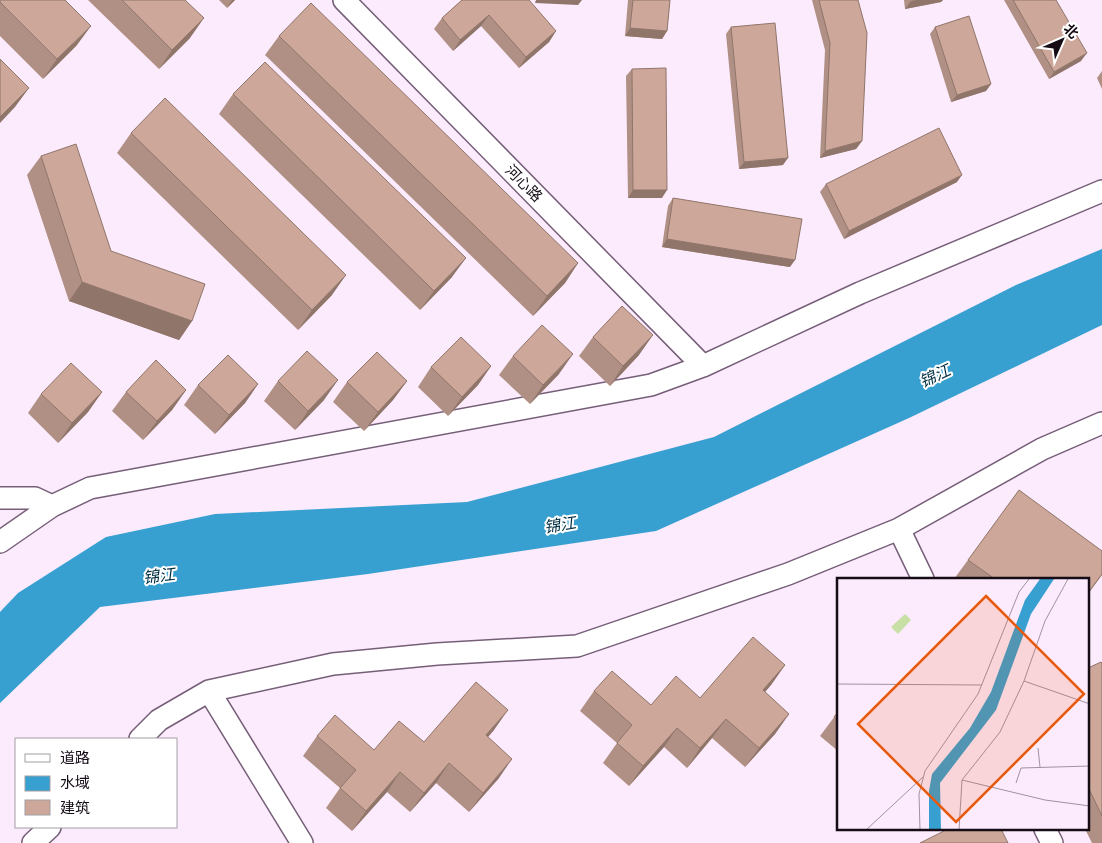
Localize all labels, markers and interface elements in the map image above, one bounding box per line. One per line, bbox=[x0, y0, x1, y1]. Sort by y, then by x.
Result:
north arrow bbox=[1037, 15, 1087, 65]
text: 北 bbox=[1060, 19, 1083, 42]
street label: 河心路 bbox=[501, 160, 547, 206]
water label: 锦江 bbox=[916, 360, 955, 391]
water label: 锦江 bbox=[543, 513, 579, 537]
water label: 锦江 bbox=[142, 564, 178, 587]
inset map bbox=[837, 578, 1090, 830]
legend bbox=[15, 738, 178, 828]
text: 道路 bbox=[60, 748, 90, 767]
text: 水域 bbox=[60, 773, 90, 792]
text: 建筑 bbox=[60, 798, 90, 817]

